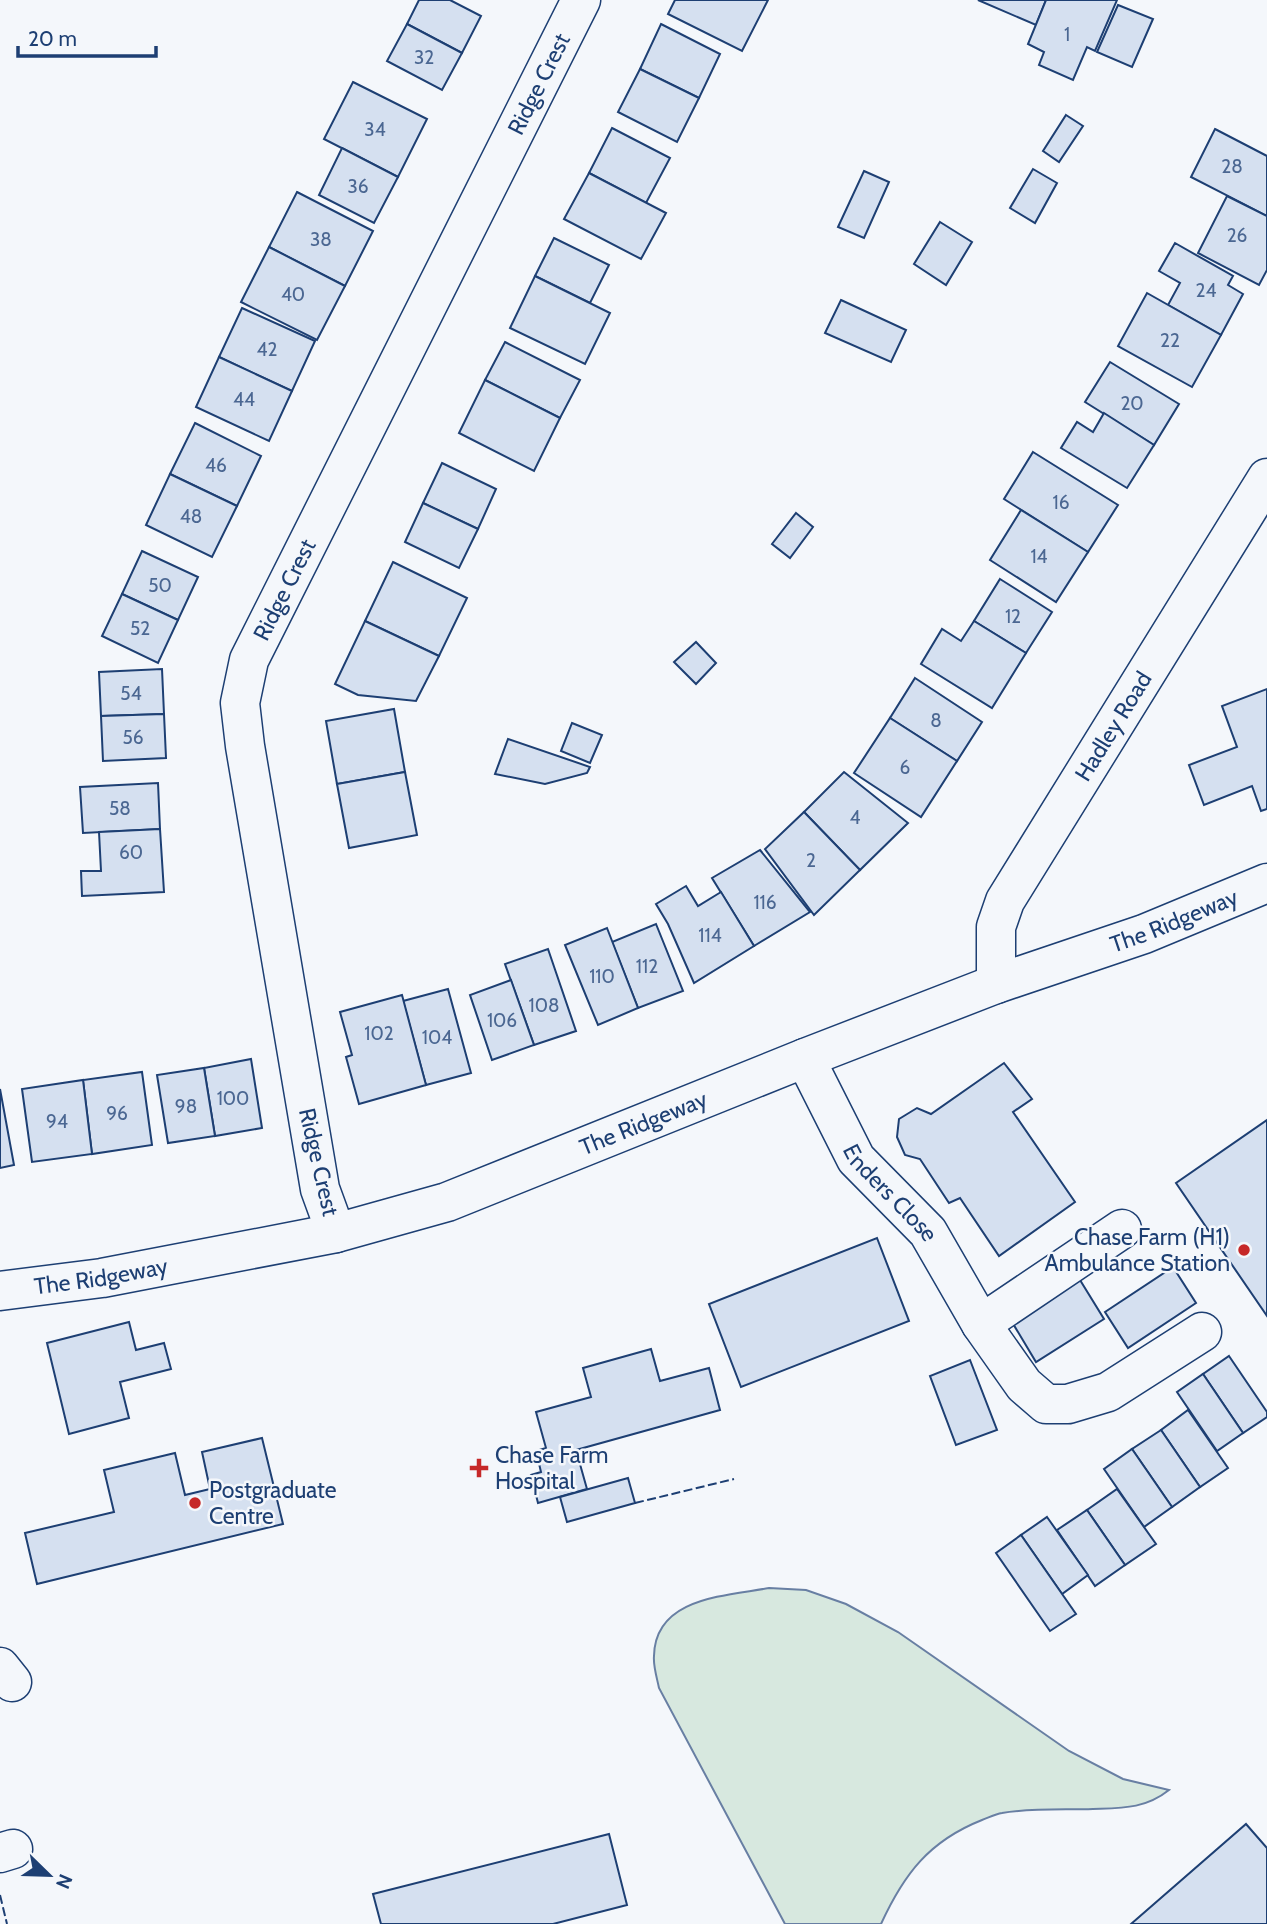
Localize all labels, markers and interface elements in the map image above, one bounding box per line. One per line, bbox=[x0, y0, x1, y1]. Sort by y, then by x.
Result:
scale bar bbox=[18, 14, 156, 58]
house number: 1 bbox=[1064, 23, 1070, 46]
text: 20 m bbox=[28, 26, 77, 51]
street label: Ridge Crest bbox=[501, 29, 576, 139]
house number: 32 bbox=[414, 46, 434, 69]
house number: 34 bbox=[364, 118, 386, 141]
house number: 28 bbox=[1221, 155, 1243, 178]
house number: 36 bbox=[347, 175, 369, 198]
house number: 26 bbox=[1227, 224, 1247, 247]
house number: 38 bbox=[310, 228, 332, 251]
house number: 24 bbox=[1196, 279, 1216, 302]
house number: 40 bbox=[281, 283, 305, 306]
house number: 22 bbox=[1160, 329, 1180, 352]
house number: 42 bbox=[257, 338, 277, 361]
house number: 44 bbox=[233, 388, 255, 411]
house number: 20 bbox=[1120, 392, 1144, 415]
house number: 46 bbox=[205, 454, 227, 477]
house number: 16 bbox=[1053, 491, 1070, 514]
house number: 48 bbox=[180, 505, 202, 528]
street label: Ridge Crest bbox=[247, 534, 322, 645]
house number: 14 bbox=[1030, 545, 1048, 568]
house number: 50 bbox=[148, 574, 172, 597]
house number: 12 bbox=[1005, 605, 1021, 628]
house number: 52 bbox=[130, 617, 150, 640]
street label: Hadley Road bbox=[1069, 666, 1158, 786]
house number: 54 bbox=[120, 682, 142, 705]
house number: 8 bbox=[930, 709, 942, 732]
house number: 56 bbox=[122, 726, 144, 749]
house number: 6 bbox=[900, 756, 910, 779]
house number: 58 bbox=[109, 797, 131, 820]
house number: 4 bbox=[850, 806, 861, 829]
house number: 60 bbox=[119, 841, 143, 864]
house number: 2 bbox=[806, 849, 816, 872]
street label: The Ridgeway bbox=[1107, 883, 1242, 958]
house number: 116 bbox=[753, 891, 777, 914]
house number: 114 bbox=[698, 924, 722, 947]
house number: 112 bbox=[636, 955, 658, 978]
house number: 110 bbox=[589, 965, 615, 988]
house number: 108 bbox=[529, 994, 559, 1017]
house number: 106 bbox=[487, 1009, 517, 1032]
house number: 102 bbox=[364, 1022, 394, 1045]
house number: 104 bbox=[422, 1026, 452, 1049]
street label: The Ridgeway bbox=[576, 1085, 712, 1161]
house number: 100 bbox=[217, 1087, 249, 1110]
house number: 98 bbox=[175, 1095, 197, 1118]
house number: 96 bbox=[106, 1102, 128, 1125]
street label: Ridge Crest bbox=[293, 1105, 345, 1219]
house number: 94 bbox=[46, 1110, 68, 1133]
street label: Enders Close bbox=[837, 1139, 944, 1246]
place label: Chase Farm (H1) Ambulance Station bbox=[1045, 1223, 1230, 1277]
marker: Chase Farm (H1) Ambulance Station bbox=[1236, 1242, 1252, 1258]
street label: The Ridgeway bbox=[32, 1252, 170, 1301]
place label: Chase Farm Hospital bbox=[495, 1441, 608, 1495]
marker: Chase Farm Hospital bbox=[469, 1458, 489, 1478]
place label: Postgraduate Centre bbox=[209, 1476, 337, 1530]
marker: Postgraduate Centre bbox=[187, 1495, 203, 1511]
north arrow bbox=[14, 1840, 84, 1910]
text: N bbox=[51, 1871, 77, 1892]

